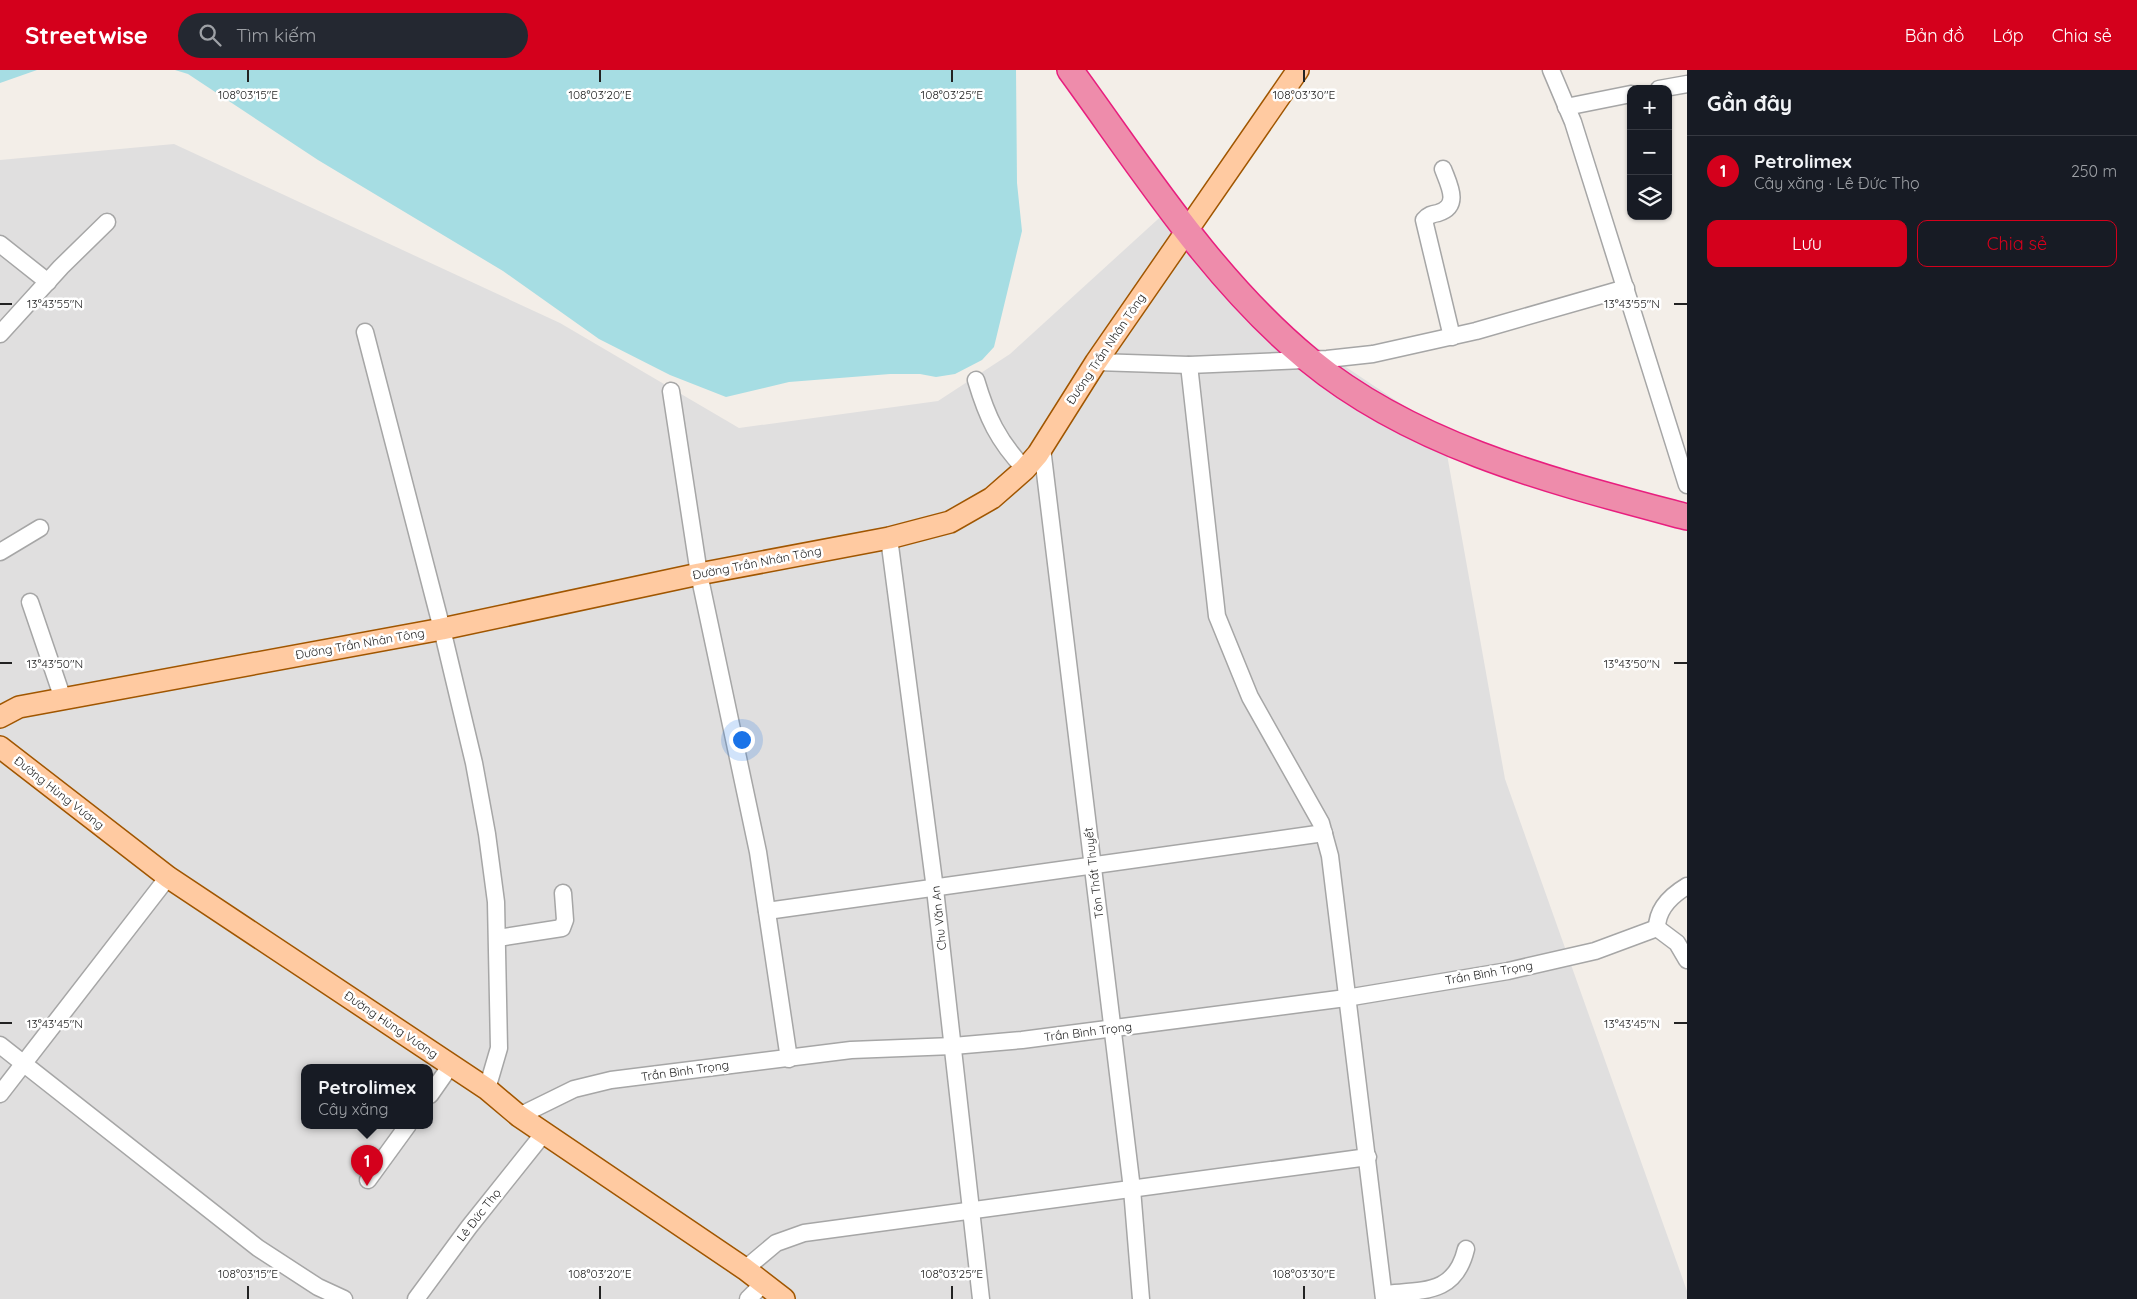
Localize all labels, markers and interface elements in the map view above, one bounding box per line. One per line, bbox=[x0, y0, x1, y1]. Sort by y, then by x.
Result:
search box bbox=[178, 13, 528, 58]
text: Streetwise bbox=[25, 20, 148, 50]
icon: search bbox=[196, 21, 224, 49]
text: Tìm kiếm bbox=[236, 23, 316, 47]
text: Bản đồ bbox=[1905, 24, 1964, 47]
text: Lớp bbox=[1992, 24, 2024, 47]
text: Chia sẻ bbox=[2052, 24, 2112, 47]
map controls bbox=[1627, 85, 1672, 220]
button: + bbox=[1627, 85, 1672, 130]
text: 108°03'15"E bbox=[218, 87, 278, 102]
text: 108°03'20"E bbox=[569, 87, 632, 102]
text: 108°03'25"E bbox=[921, 87, 983, 102]
text: 108°03'30"E bbox=[1273, 87, 1335, 102]
text: Gần đây bbox=[1707, 90, 1792, 116]
button: − bbox=[1627, 130, 1672, 175]
text: Petrolimex bbox=[1754, 149, 1852, 173]
text: 1 bbox=[1720, 161, 1726, 181]
text: 250 m bbox=[2071, 161, 2117, 181]
text: Cây xăng · Lê Đức Thọ bbox=[1754, 173, 1920, 193]
button: layers bbox=[1627, 175, 1672, 220]
button: Lưu bbox=[1707, 220, 1907, 267]
button: Chia sẻ bbox=[1917, 220, 2117, 267]
street label: Đường Trần Nhân Tông bbox=[1063, 290, 1148, 407]
text: 13°43'55"N bbox=[27, 296, 83, 311]
text: 13°43'55"N bbox=[1604, 296, 1660, 311]
street label: Đường Trần Nhân Tông bbox=[691, 543, 823, 582]
street label: Đường Trần Nhân Tông bbox=[294, 625, 426, 662]
text: 13°43'50"N bbox=[27, 656, 83, 671]
text: 13°43'50"N bbox=[1604, 656, 1660, 671]
your location bbox=[729, 727, 755, 753]
street label: Đường Hùng Vương bbox=[11, 753, 107, 832]
street label: Tôn Thất Thuyết bbox=[1080, 827, 1107, 920]
street label: Chu Văn An bbox=[928, 885, 949, 951]
street label: Trần Bình Trọng bbox=[1444, 957, 1534, 988]
street label: Đường Hùng Vương bbox=[342, 988, 441, 1062]
text: 13°43'45"N bbox=[27, 1016, 83, 1031]
text: 13°43'45"N bbox=[1604, 1016, 1660, 1031]
street label: Trần Bình Trọng bbox=[1043, 1019, 1133, 1044]
street label: Trần Bình Trọng bbox=[640, 1057, 730, 1084]
popup bbox=[301, 1064, 433, 1129]
text: Petrolimex bbox=[318, 1075, 416, 1099]
text: Cây xăng bbox=[318, 1099, 389, 1119]
pin: 1 bbox=[351, 1145, 383, 1186]
street label: Lê Đức Thọ bbox=[453, 1185, 504, 1244]
text: 108°03'15"E bbox=[218, 1266, 278, 1281]
text: 108°03'20"E bbox=[569, 1266, 632, 1281]
text: 108°03'25"E bbox=[921, 1266, 983, 1281]
text: 108°03'30"E bbox=[1273, 1266, 1335, 1281]

